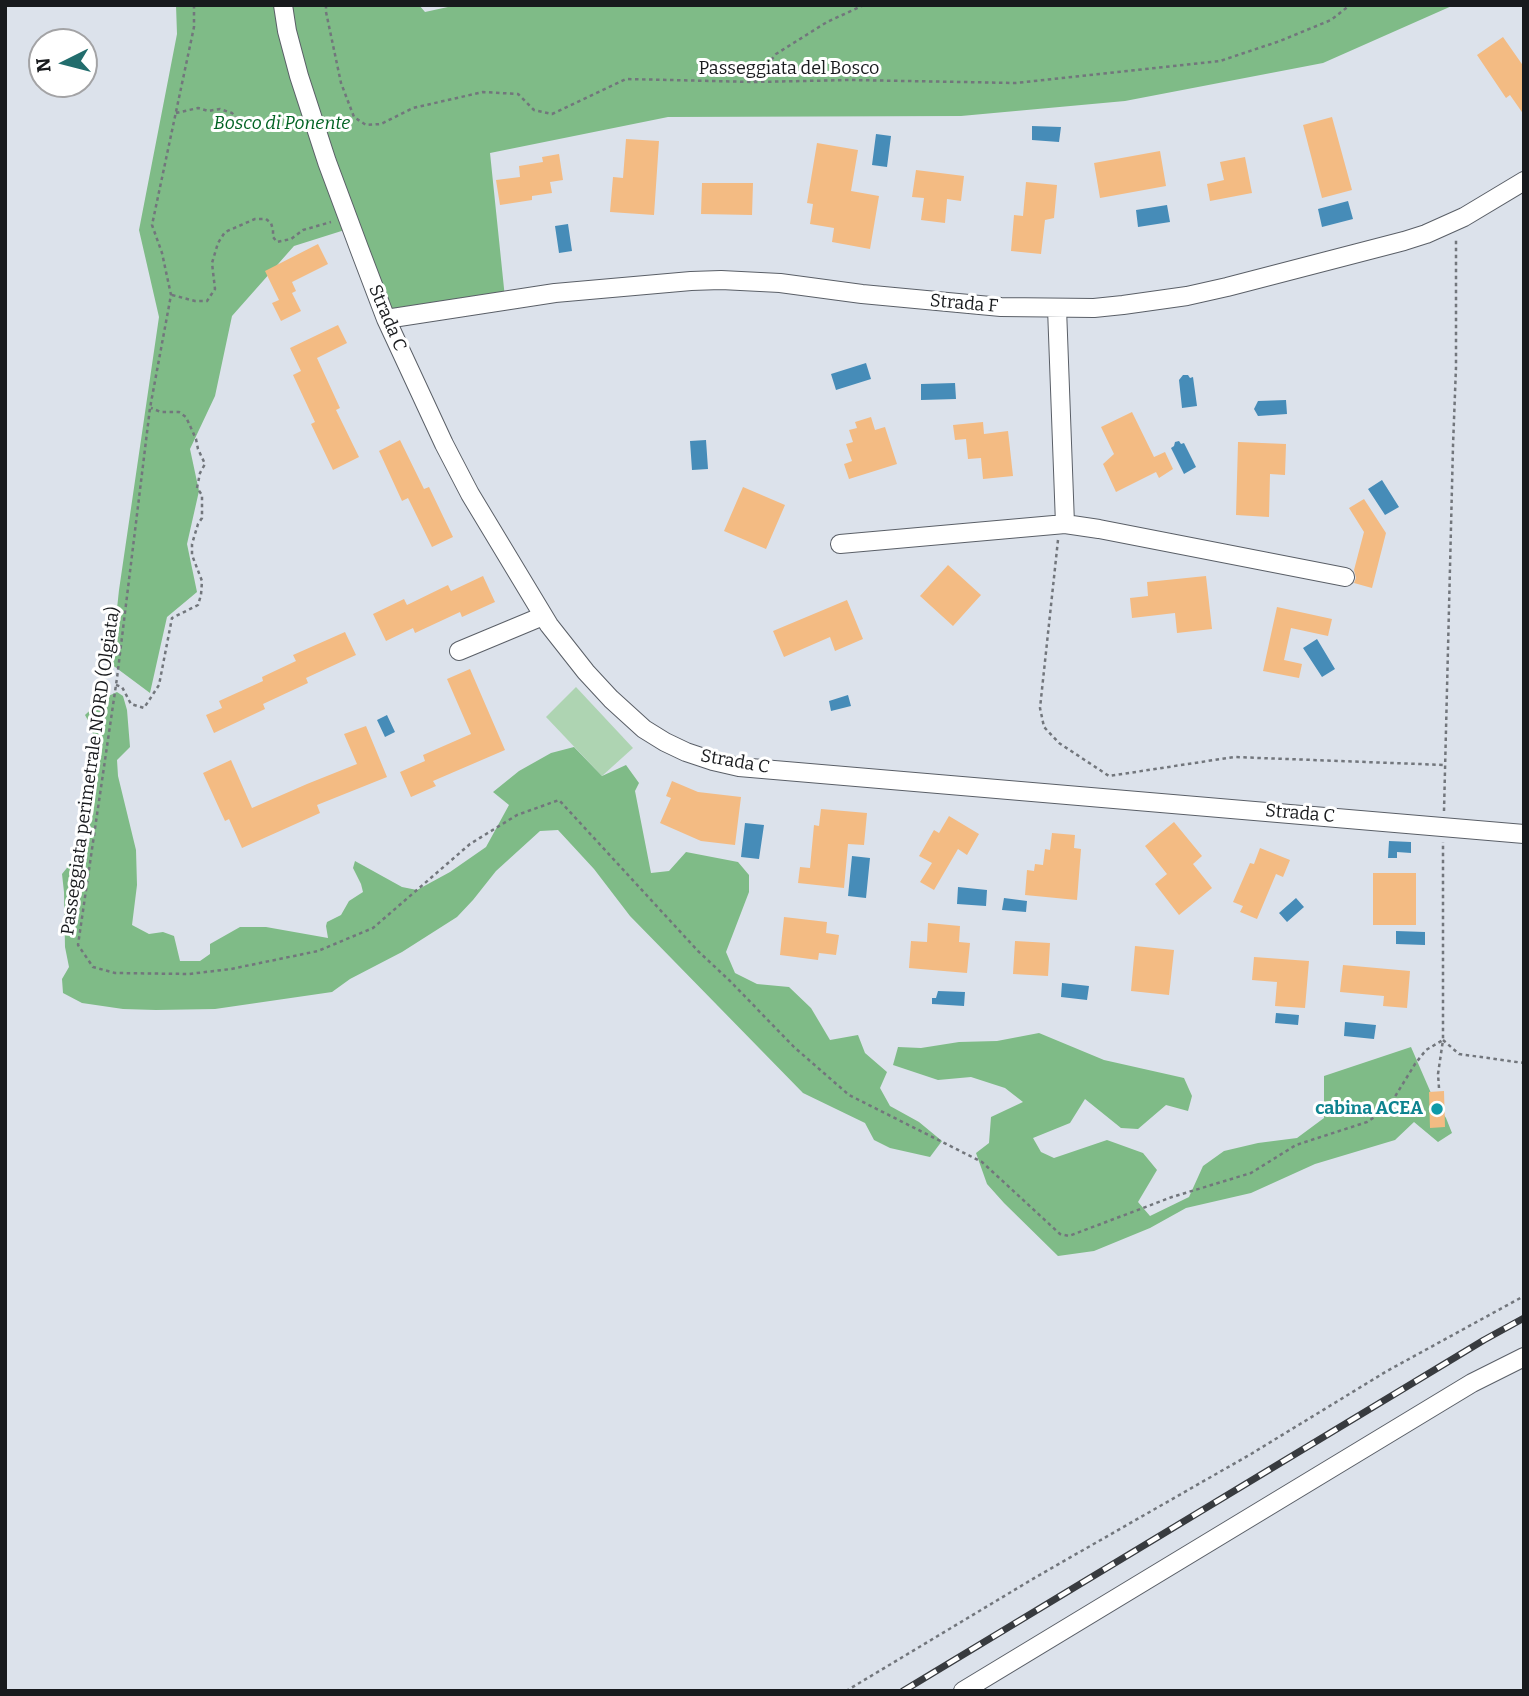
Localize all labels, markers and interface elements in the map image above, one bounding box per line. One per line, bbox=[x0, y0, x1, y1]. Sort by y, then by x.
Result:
north arrow bbox=[28, 28, 98, 98]
text: N bbox=[31, 57, 56, 74]
street label: Passeggiata del Bosco bbox=[699, 58, 879, 80]
park label: Bosco di Ponente bbox=[214, 113, 350, 135]
street label: Strada C bbox=[363, 282, 411, 354]
street label: Strada F bbox=[929, 290, 999, 318]
street label: Passeggiata perimetrale NORD (Olgiata) bbox=[57, 605, 125, 937]
street label: Strada C bbox=[699, 745, 771, 779]
street label: Strada C bbox=[1264, 800, 1336, 828]
place label: cabina ACEA bbox=[1315, 1098, 1423, 1120]
marker: cabina ACEA bbox=[1429, 1101, 1445, 1117]

